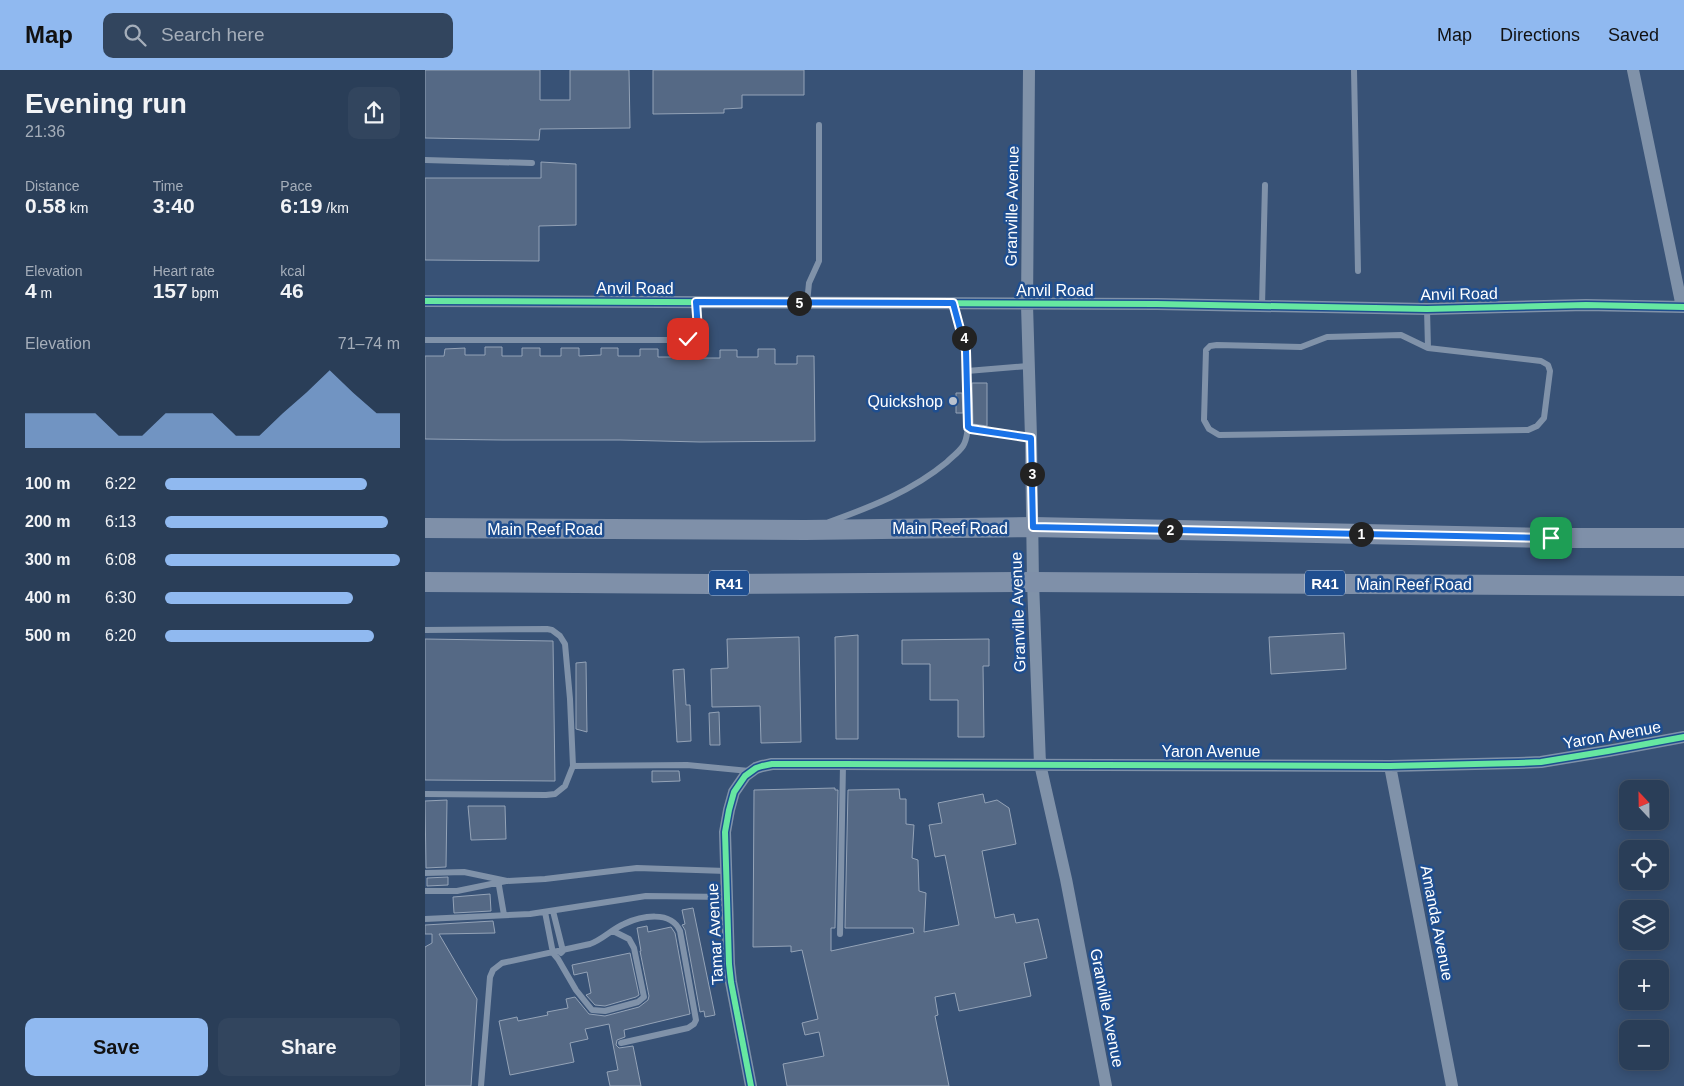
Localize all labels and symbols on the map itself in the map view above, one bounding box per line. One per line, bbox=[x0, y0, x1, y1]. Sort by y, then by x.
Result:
street label: Granville Avenue bbox=[1002, 145, 1022, 266]
street label: Anvil Road bbox=[596, 280, 674, 297]
street label: Anvil Road bbox=[1016, 282, 1094, 299]
street label: Anvil Road bbox=[1420, 285, 1498, 303]
pin: 5 bbox=[787, 290, 811, 316]
pin bbox=[667, 318, 709, 360]
pin: 4 bbox=[951, 326, 977, 350]
place label: Quickshop bbox=[867, 393, 943, 410]
marker: Quickshop bbox=[947, 395, 959, 407]
pin: 3 bbox=[1019, 462, 1045, 486]
pin bbox=[1530, 517, 1572, 559]
pin: 2 bbox=[1157, 518, 1183, 542]
street label: Main Reef Road bbox=[892, 520, 1008, 537]
street label: Main Reef Road bbox=[487, 521, 603, 538]
pin: 1 bbox=[1349, 522, 1373, 546]
street label: Granville Avenue bbox=[1007, 551, 1029, 673]
road number: R41 bbox=[709, 570, 749, 596]
road number: R41 bbox=[1305, 570, 1345, 596]
street label: Main Reef Road bbox=[1356, 576, 1472, 593]
street label: Yaron Avenue bbox=[1562, 718, 1662, 752]
street label: Yaron Avenue bbox=[1161, 743, 1261, 760]
north arrow bbox=[1619, 780, 1669, 830]
street label: Amanda Avenue bbox=[1417, 864, 1457, 982]
street label: Tamar Avenue bbox=[704, 883, 726, 985]
street label: Granville Avenue bbox=[1087, 947, 1127, 1069]

